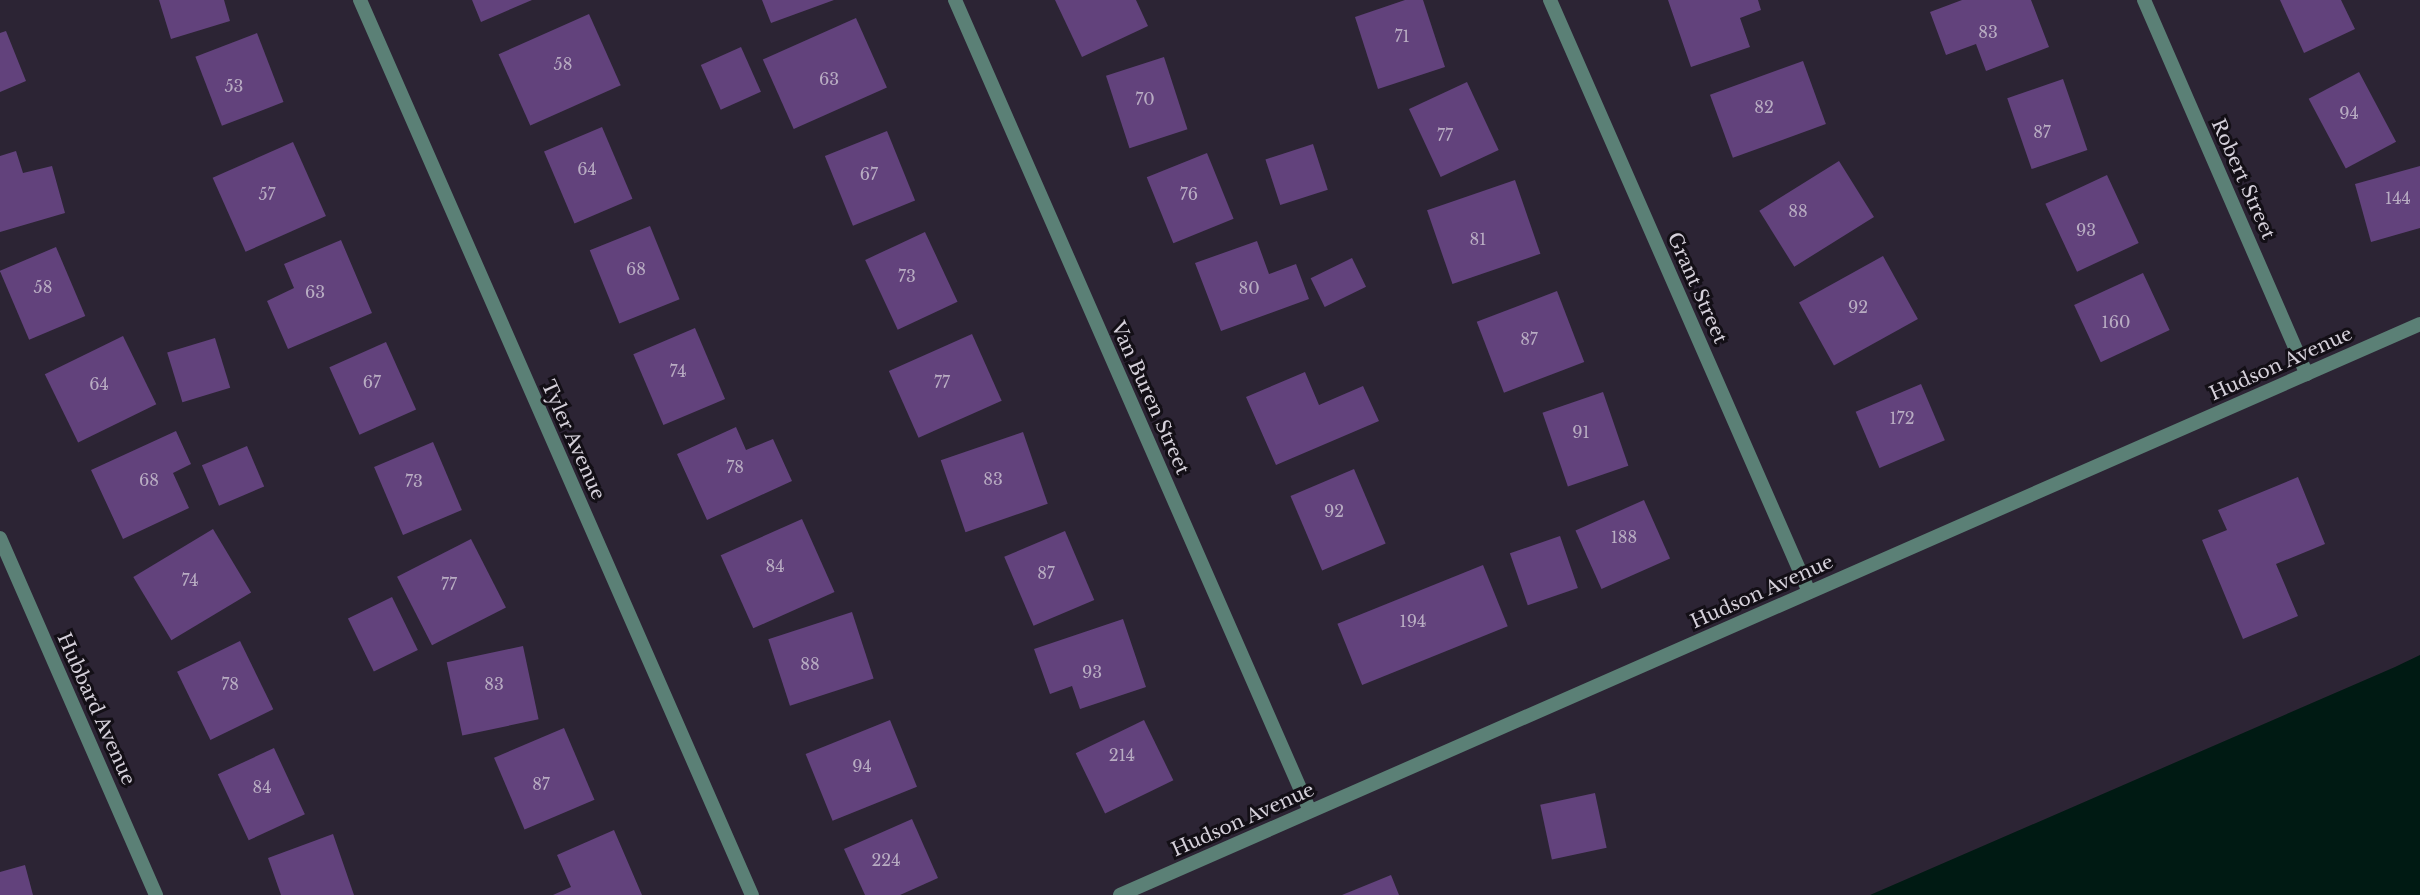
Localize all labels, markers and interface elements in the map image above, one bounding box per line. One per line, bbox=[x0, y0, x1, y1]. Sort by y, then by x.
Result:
house number: 83 bbox=[1978, 22, 1998, 42]
house number: 71 bbox=[1394, 26, 1410, 46]
house number: 58 bbox=[554, 54, 572, 74]
house number: 63 bbox=[819, 69, 839, 89]
house number: 53 bbox=[225, 76, 243, 96]
house number: 70 bbox=[1135, 89, 1155, 109]
house number: 82 bbox=[1754, 97, 1774, 117]
house number: 94 bbox=[2339, 103, 2359, 123]
street label: Robert Street bbox=[2206, 115, 2280, 243]
house number: 87 bbox=[2033, 122, 2051, 142]
house number: 77 bbox=[1437, 125, 1453, 145]
house number: 64 bbox=[577, 159, 597, 179]
house number: 67 bbox=[860, 164, 878, 184]
house number: 57 bbox=[258, 184, 276, 204]
house number: 76 bbox=[1180, 184, 1198, 204]
house number: 144 bbox=[2385, 188, 2411, 208]
house number: 88 bbox=[1788, 201, 1808, 221]
house number: 93 bbox=[2076, 220, 2096, 240]
house number: 81 bbox=[1470, 229, 1486, 249]
street label: Grant Street bbox=[1662, 229, 1732, 347]
house number: 68 bbox=[626, 259, 646, 279]
house number: 73 bbox=[898, 266, 916, 286]
house number: 58 bbox=[34, 277, 52, 297]
house number: 80 bbox=[1238, 278, 1260, 298]
house number: 63 bbox=[305, 282, 325, 302]
house number: 92 bbox=[1848, 297, 1868, 317]
house number: 160 bbox=[2102, 312, 2130, 332]
street label: Van Buren Street bbox=[1106, 318, 1194, 478]
street label: Hudson Avenue bbox=[2206, 322, 2356, 406]
house number: 87 bbox=[1520, 329, 1538, 349]
house number: 74 bbox=[669, 361, 687, 381]
house number: 67 bbox=[363, 372, 381, 392]
house number: 77 bbox=[934, 372, 950, 392]
house number: 64 bbox=[89, 374, 109, 394]
street label: Tyler Avenue bbox=[536, 376, 610, 504]
house number: 172 bbox=[1889, 408, 1915, 428]
house number: 91 bbox=[1572, 422, 1590, 442]
house number: 78 bbox=[726, 457, 744, 477]
house number: 83 bbox=[983, 469, 1003, 489]
house number: 68 bbox=[139, 470, 159, 490]
house number: 73 bbox=[405, 471, 423, 491]
house number: 92 bbox=[1324, 501, 1344, 521]
house number: 188 bbox=[1611, 527, 1637, 547]
street label: Hudson Avenue bbox=[1687, 550, 1837, 634]
house number: 84 bbox=[765, 556, 785, 576]
house number: 87 bbox=[1037, 563, 1055, 583]
house number: 74 bbox=[181, 570, 199, 590]
house number: 77 bbox=[441, 574, 457, 594]
house number: 194 bbox=[1400, 611, 1426, 631]
street label: Hubbard Avenue bbox=[52, 629, 140, 789]
house number: 88 bbox=[800, 654, 820, 674]
house number: 93 bbox=[1082, 662, 1102, 682]
house number: 78 bbox=[221, 674, 239, 694]
house number: 83 bbox=[484, 674, 504, 694]
house number: 214 bbox=[1109, 745, 1135, 765]
house number: 94 bbox=[852, 756, 872, 776]
house number: 87 bbox=[532, 774, 550, 794]
house number: 84 bbox=[252, 777, 272, 797]
street label: Hudson Avenue bbox=[1168, 778, 1318, 862]
house number: 224 bbox=[871, 850, 901, 870]

